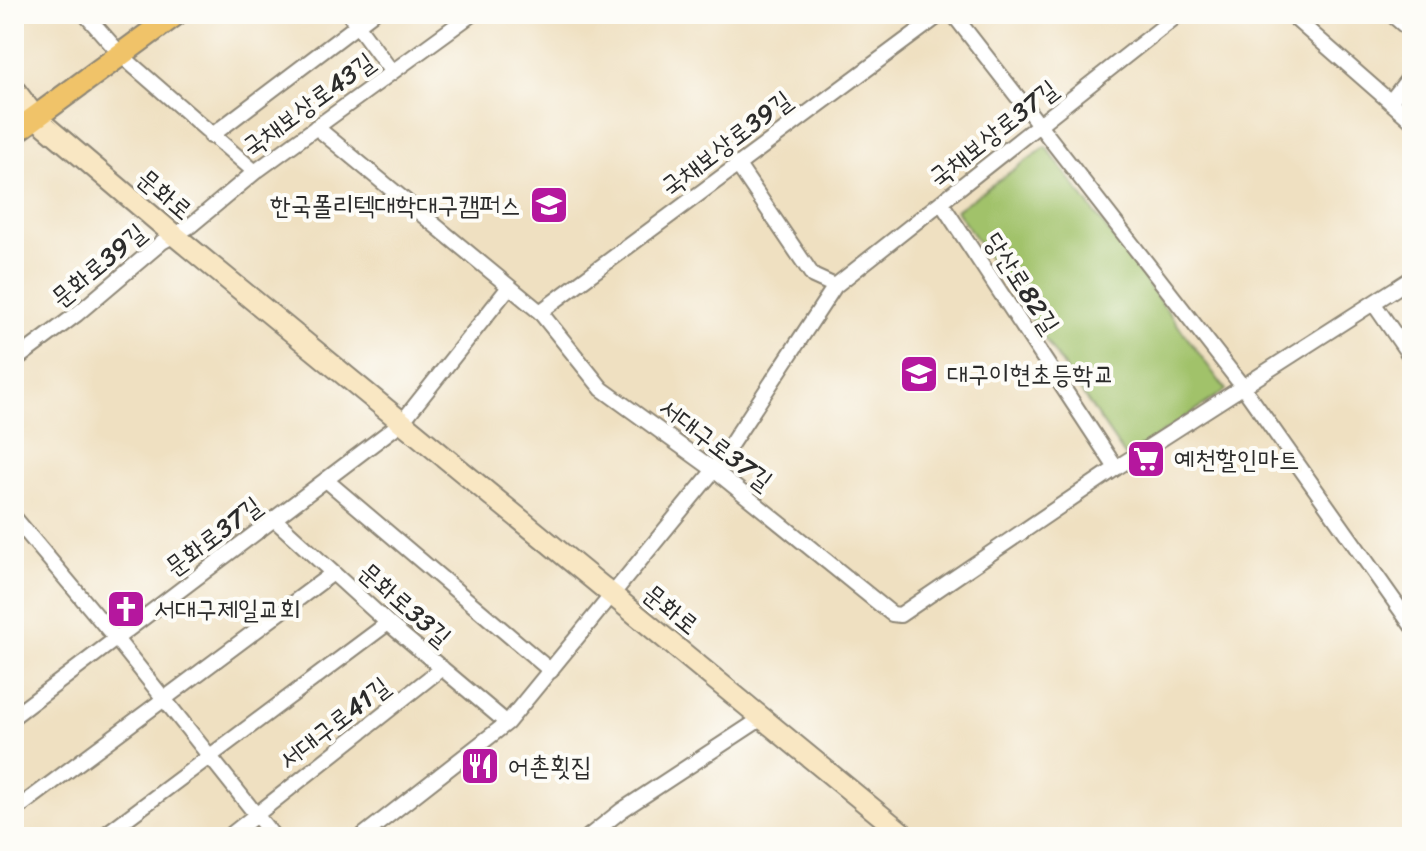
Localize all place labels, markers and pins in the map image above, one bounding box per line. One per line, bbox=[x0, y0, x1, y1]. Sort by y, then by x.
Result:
place label: 한국폴리텍대학대구캠퍼스 bbox=[270, 182, 521, 228]
school or university icon: 한국폴리텍대학대구캠퍼스 bbox=[528, 184, 570, 226]
place label: 대구이현초등학교 bbox=[947, 351, 1114, 397]
school or university icon: 대구이현초등학교 bbox=[898, 353, 940, 395]
place label: 예천할인마트 bbox=[1174, 436, 1300, 482]
supermarket icon: 예천할인마트 bbox=[1125, 438, 1167, 480]
place label: 서대구제일교회 bbox=[154, 586, 300, 632]
church icon: 서대구제일교회 bbox=[105, 588, 147, 630]
place label: 어촌횟집 bbox=[508, 743, 592, 789]
restaurant icon: 어촌횟집 bbox=[459, 745, 501, 787]

